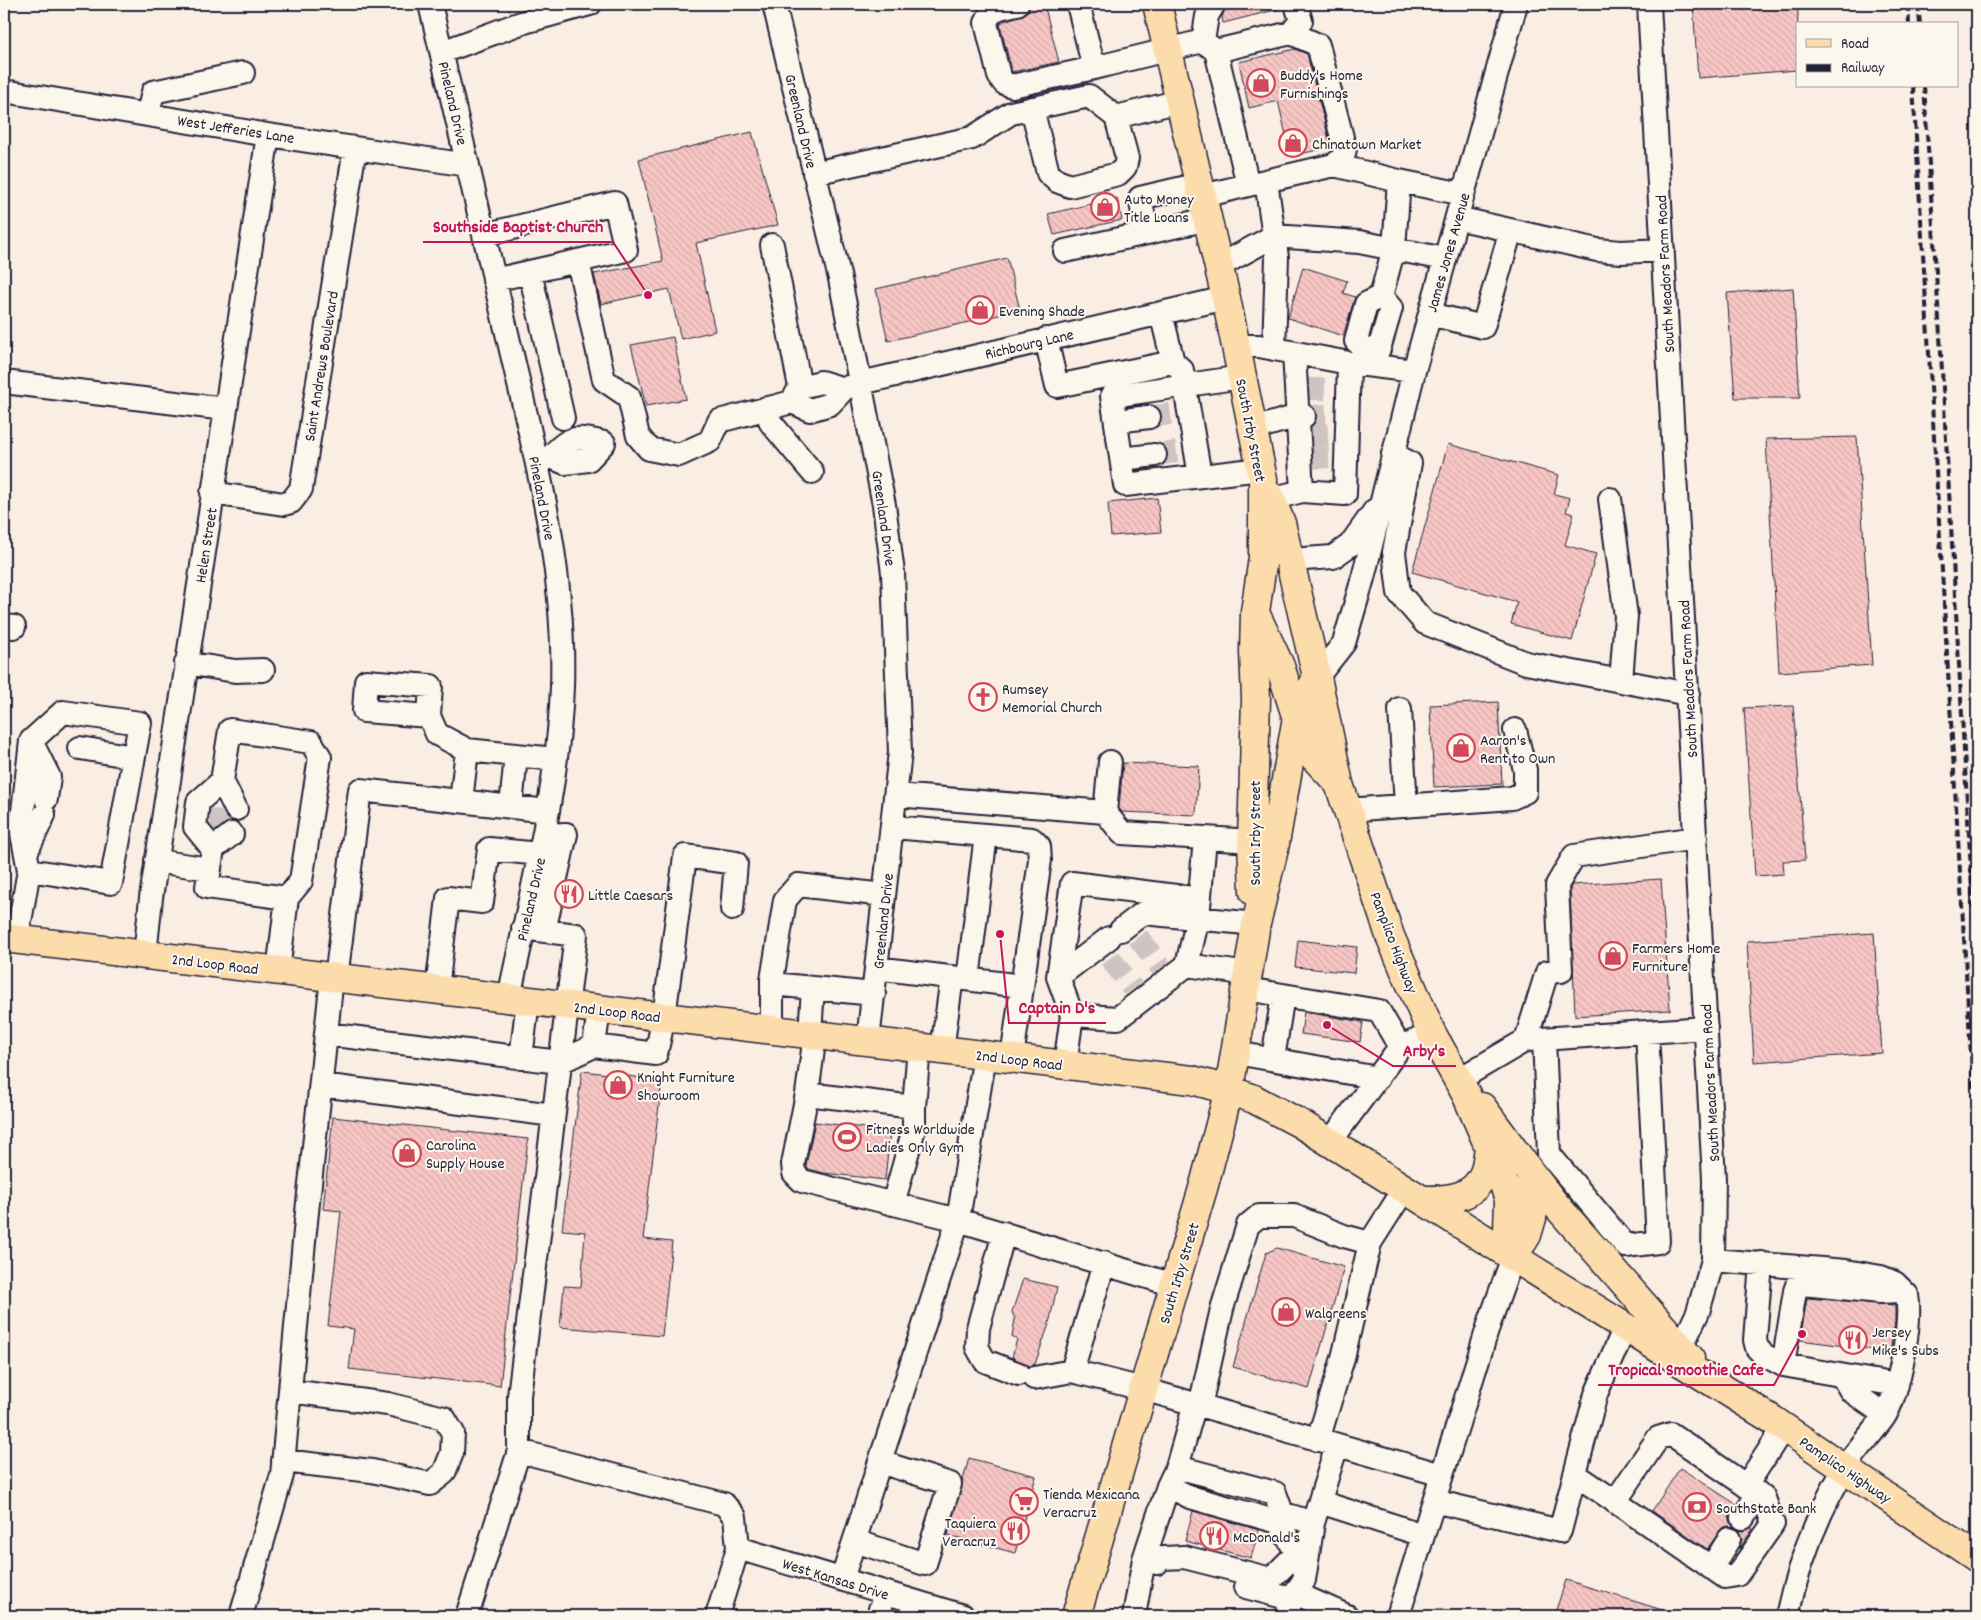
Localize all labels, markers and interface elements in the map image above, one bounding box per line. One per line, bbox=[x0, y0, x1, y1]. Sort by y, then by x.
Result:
legend bbox=[1796, 22, 1958, 88]
text: Road bbox=[1841, 34, 1869, 56]
text: Railway bbox=[1841, 58, 1885, 80]
street label: Pineland Drive bbox=[431, 59, 472, 148]
place label: Buddy's Home Furnishings bbox=[1280, 65, 1363, 106]
shop icon: Buddy's Home Furnishings bbox=[1246, 68, 1276, 98]
street label: Greenland Drive bbox=[778, 72, 822, 171]
street label: West Jefferies Lane bbox=[176, 110, 296, 151]
shop icon: Chinatown Market bbox=[1278, 128, 1308, 158]
place label: Chinatown Market bbox=[1312, 134, 1422, 157]
place label: Auto Money Title Loans bbox=[1124, 189, 1194, 230]
street label: James Jones Avenue bbox=[1421, 190, 1477, 315]
shop icon: Auto Money Title Loans bbox=[1090, 192, 1120, 222]
street label: South Meadors Farm Road bbox=[1651, 194, 1682, 353]
callout: Southside Baptist Church bbox=[423, 209, 613, 242]
text: Southside Baptist Church bbox=[433, 216, 603, 241]
street label: Saint Andrews Boulevard bbox=[299, 290, 346, 443]
shop icon: Evening Shade bbox=[965, 295, 995, 325]
place label: Evening Shade bbox=[999, 301, 1085, 324]
street label: Richbourg Lane bbox=[983, 324, 1076, 367]
street label: South Irby Street bbox=[1228, 377, 1271, 484]
street label: Pineland Drive bbox=[521, 454, 560, 543]
street label: Greenland Drive bbox=[864, 469, 901, 568]
street label: Helen Street bbox=[190, 506, 225, 585]
street label: South Meadors Farm Road bbox=[1674, 599, 1705, 758]
place label: Rumsey Memorial Church bbox=[1002, 679, 1102, 720]
church icon: Rumsey Memorial Church bbox=[968, 682, 998, 712]
place label: Aaron's Rent to Own bbox=[1480, 730, 1555, 771]
shop icon: Aaron's Rent to Own bbox=[1446, 733, 1476, 763]
street label: South Irby Street bbox=[1245, 781, 1268, 885]
street label: Pineland Drive bbox=[512, 855, 553, 944]
street label: Greenland Drive bbox=[868, 872, 901, 970]
restaurant icon: Little Caesars bbox=[554, 879, 584, 909]
place label: Little Caesars bbox=[588, 885, 673, 908]
street label: Pamplico Highway bbox=[1363, 889, 1423, 997]
place label: Farmers Home Furniture bbox=[1632, 938, 1720, 979]
shop icon: Farmers Home Furniture bbox=[1598, 941, 1628, 971]
street label: 2nd Loop Road bbox=[170, 949, 259, 982]
callout: Captain D's bbox=[1009, 990, 1106, 1023]
street label: 2nd Loop Road bbox=[572, 997, 661, 1030]
text: Captain D's bbox=[1019, 997, 1096, 1022]
street label: South Meadors Farm Road bbox=[1696, 1003, 1727, 1162]
callout: Arby's bbox=[1393, 1033, 1456, 1066]
text: Arby's bbox=[1403, 1040, 1446, 1065]
street label: 2nd Loop Road bbox=[974, 1045, 1063, 1078]
place label: Knight Furniture Showroom bbox=[637, 1067, 735, 1108]
shop icon: Knight Furniture Showroom bbox=[603, 1070, 633, 1100]
place label: Fitness Worldwide Ladies Only Gym bbox=[866, 1119, 975, 1160]
sports icon: Fitness Worldwide Ladies Only Gym bbox=[832, 1122, 862, 1152]
place label: Carolina Supply House bbox=[426, 1135, 505, 1176]
shop icon: Carolina Supply House bbox=[392, 1138, 422, 1168]
street label: South Irby Street bbox=[1154, 1220, 1207, 1327]
shop icon: Walgreens bbox=[1271, 1297, 1301, 1327]
place label: Walgreens bbox=[1305, 1303, 1367, 1326]
place label: Jersey Mike's Subs bbox=[1872, 1322, 1939, 1363]
restaurant icon: Jersey Mike's Subs bbox=[1838, 1325, 1868, 1355]
callout: Tropical Smoothie Cafe bbox=[1598, 1352, 1774, 1385]
text: Tropical Smoothie Cafe bbox=[1608, 1359, 1764, 1384]
street label: Pamplico Highway bbox=[1794, 1432, 1896, 1511]
place label: Tienda Mexicana Veracruz bbox=[1043, 1484, 1140, 1525]
supermarket icon: Tienda Mexicana Veracruz bbox=[1009, 1487, 1039, 1517]
bank icon: SouthState Bank bbox=[1682, 1492, 1712, 1522]
place label: SouthState Bank bbox=[1716, 1498, 1816, 1521]
place label: Taquiera Veracruz bbox=[942, 1513, 996, 1554]
restaurant icon: Taquiera Veracruz bbox=[1000, 1516, 1030, 1546]
restaurant icon: McDonald's bbox=[1199, 1521, 1229, 1551]
place label: McDonald's bbox=[1233, 1527, 1301, 1550]
street label: West Kansas Drive bbox=[779, 1553, 891, 1608]

